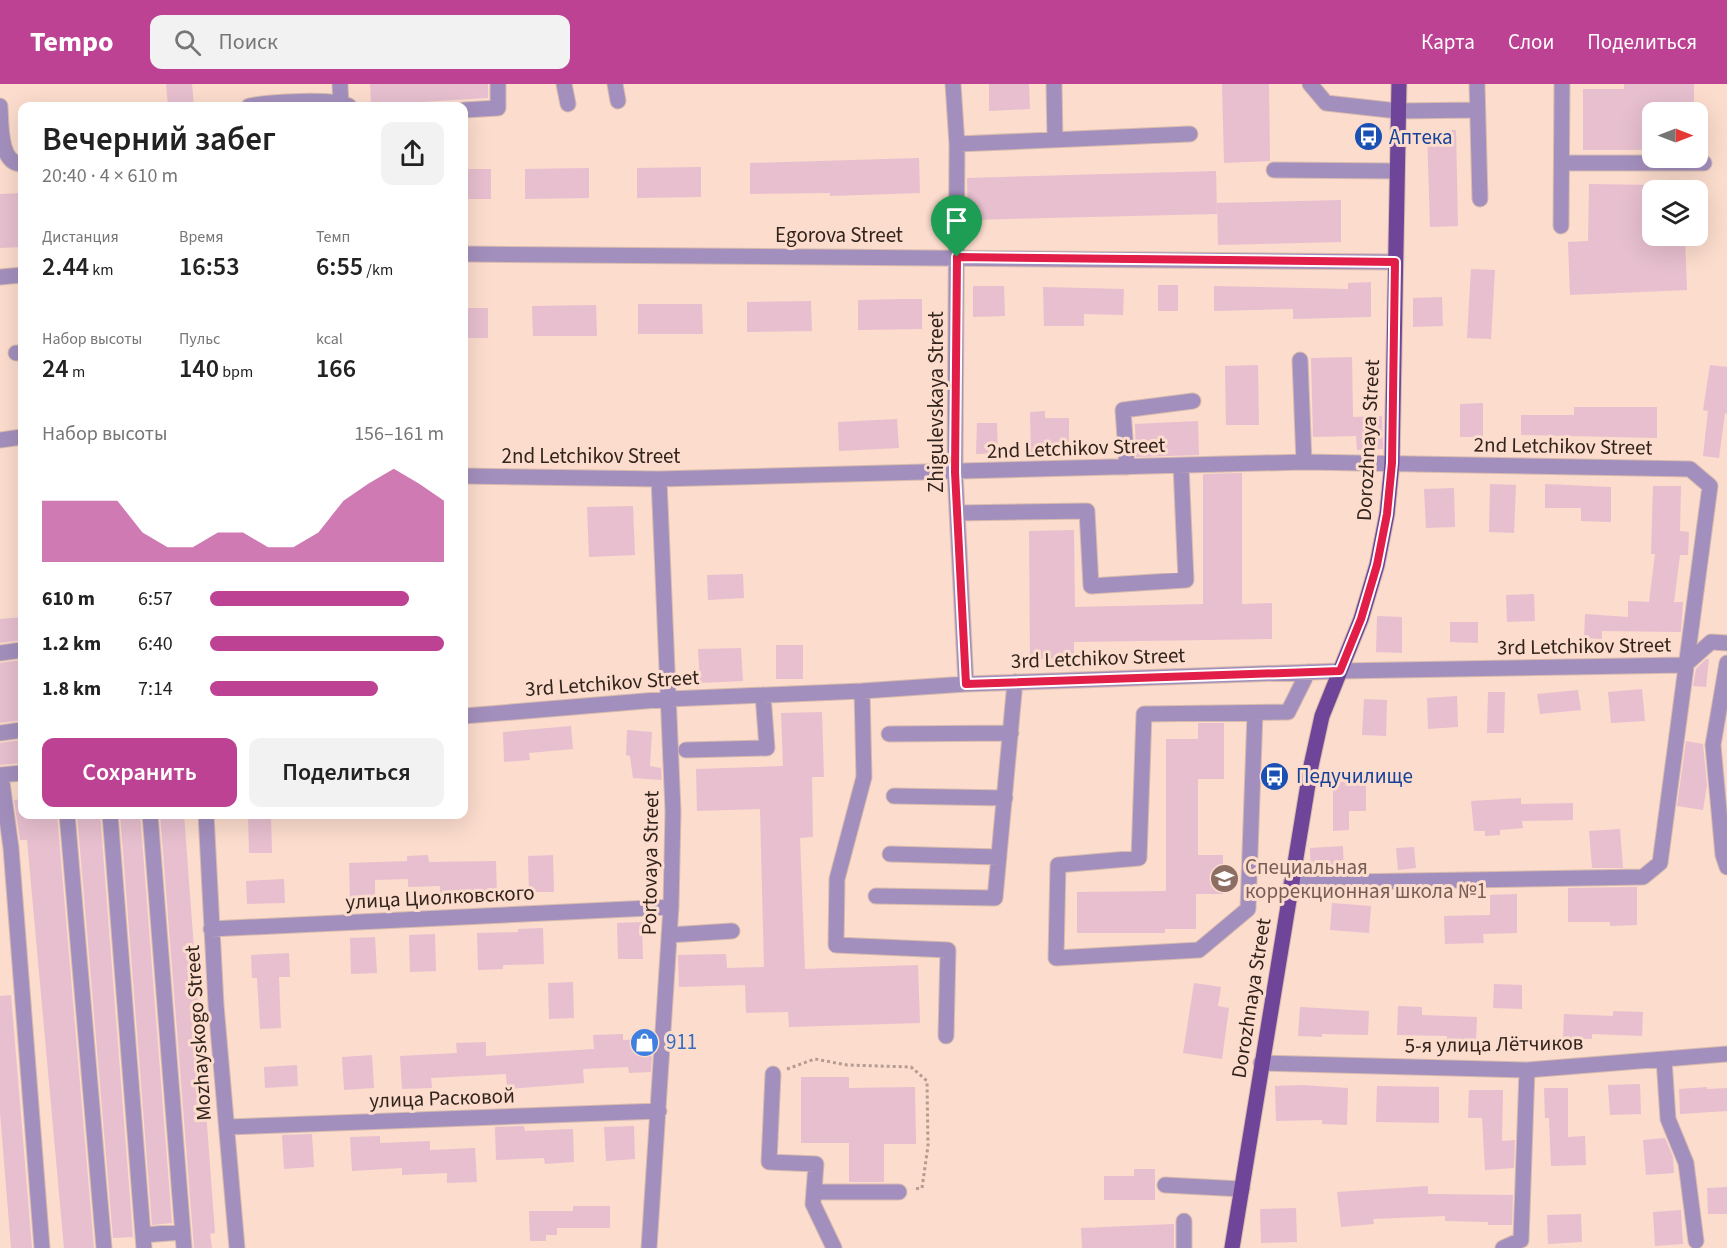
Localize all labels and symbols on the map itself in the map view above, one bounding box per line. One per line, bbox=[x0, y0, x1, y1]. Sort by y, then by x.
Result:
north arrow bbox=[1642, 102, 1708, 168]
bus stop icon: Аптека bbox=[1352, 121, 1384, 153]
place label: Аптека bbox=[1389, 122, 1453, 152]
pin bbox=[931, 195, 982, 257]
street label: Egorova Street bbox=[775, 220, 903, 250]
street label: Zhigulevskaya Street bbox=[921, 311, 951, 493]
street label: Dorozhnaya Street bbox=[1349, 358, 1387, 522]
street label: 2nd Letchikov Street bbox=[1473, 429, 1653, 463]
street label: 2nd Letchikov Street bbox=[986, 430, 1166, 466]
street label: 2nd Letchikov Street bbox=[502, 441, 680, 471]
street label: 3rd Letchikov Street bbox=[1497, 629, 1671, 663]
street label: 3rd Letchikov Street bbox=[1010, 640, 1186, 676]
street label: 3rd Letchikov Street bbox=[524, 662, 700, 704]
bus stop icon: Педучилище bbox=[1259, 760, 1291, 792]
place label: Педучилище bbox=[1296, 761, 1413, 791]
street label: Portovaya Street bbox=[634, 790, 666, 936]
place label: Специальная коррекционная школа №1 bbox=[1245, 852, 1487, 906]
school or university icon: Специальная коррекционная школа №1 bbox=[1208, 863, 1240, 895]
street label: улица Циолковского bbox=[345, 877, 535, 917]
street label: Dorozhnaya Street bbox=[1224, 916, 1278, 1080]
street label: Mozhayskogo Street bbox=[177, 944, 219, 1122]
shop icon: 911 bbox=[629, 1026, 661, 1058]
place label: 911 bbox=[666, 1027, 697, 1057]
street label: 5-я улица Лётчиков bbox=[1404, 1027, 1584, 1061]
street label: улица Расковой bbox=[369, 1080, 515, 1116]

